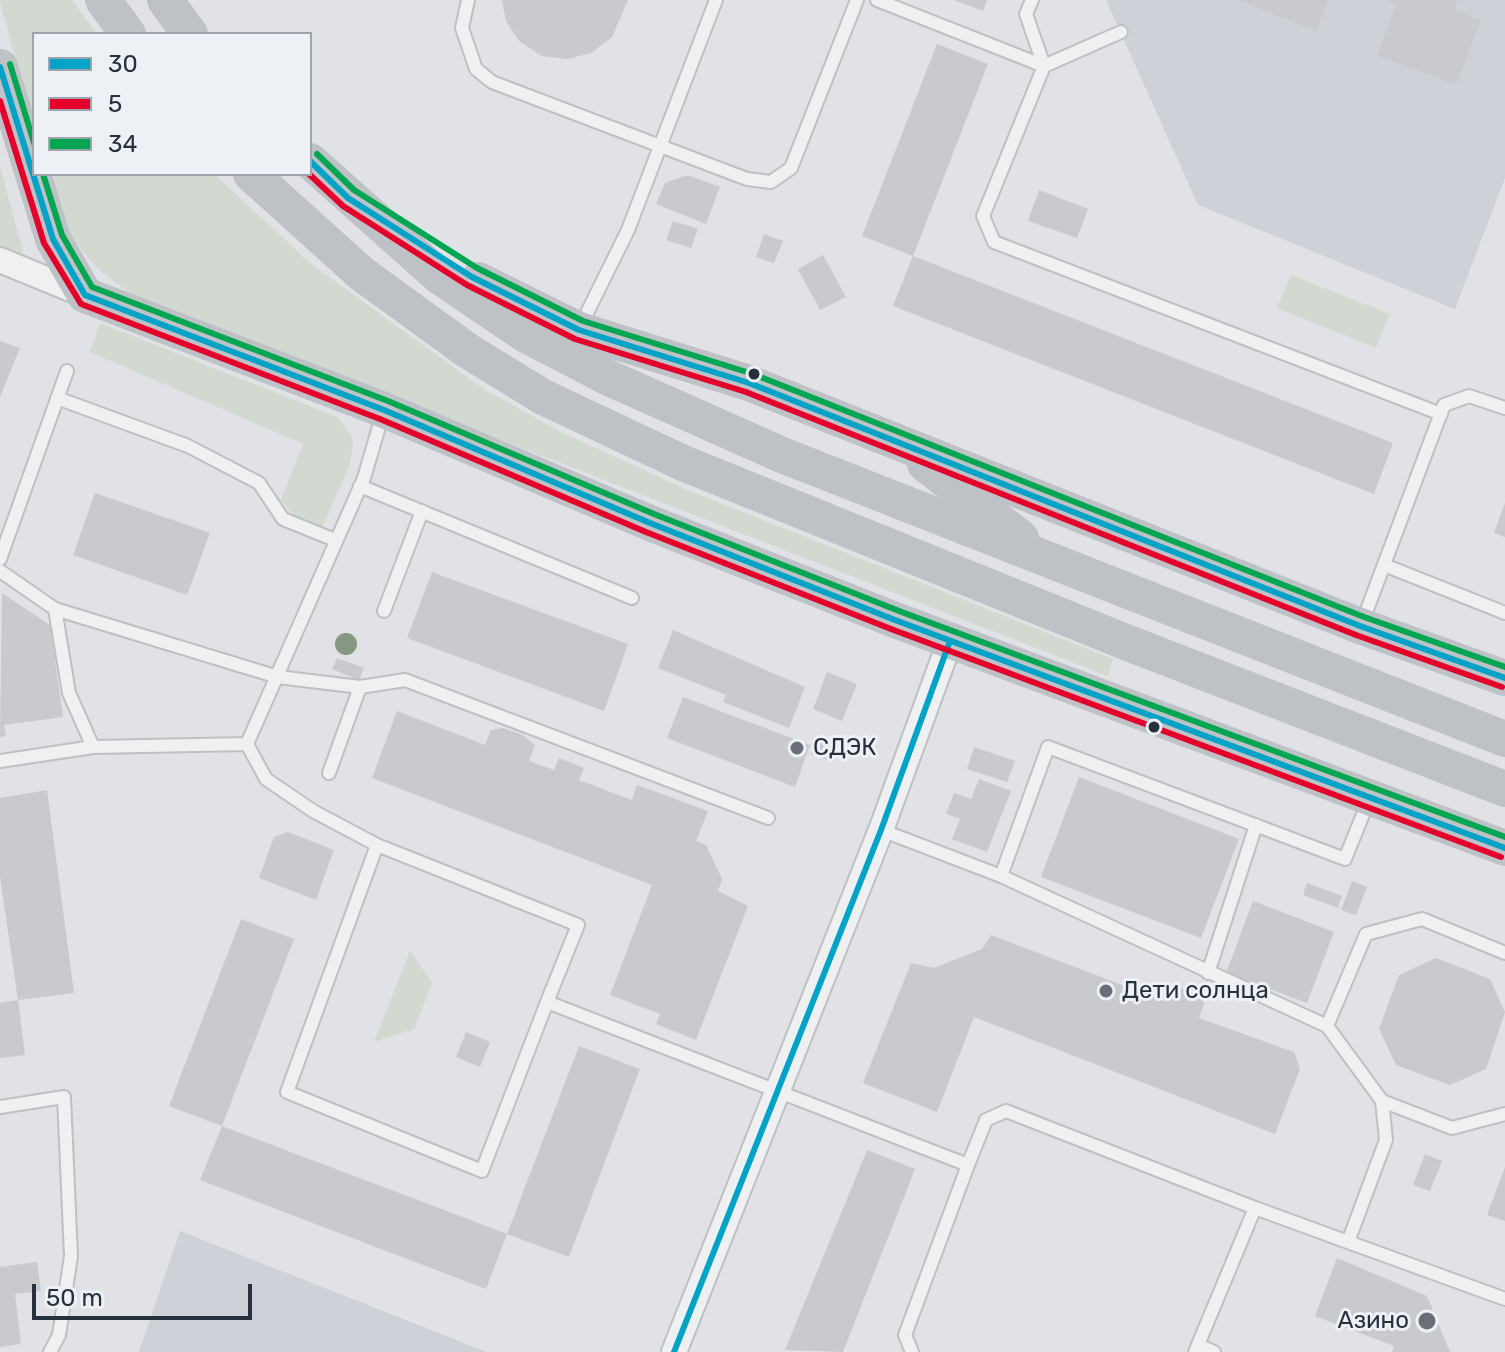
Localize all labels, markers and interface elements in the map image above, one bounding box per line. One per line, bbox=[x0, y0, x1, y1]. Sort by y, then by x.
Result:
legend bbox=[32, 32, 312, 176]
text: 30 bbox=[108, 50, 138, 78]
text: 5 bbox=[108, 90, 122, 118]
text: 34 bbox=[108, 130, 137, 158]
unlabelled marker bbox=[746, 366, 762, 382]
unlabelled marker bbox=[1146, 719, 1162, 735]
place label: СДЭК bbox=[813, 734, 877, 762]
marker: СДЭК bbox=[788, 739, 806, 757]
place label: Дети солнца bbox=[1122, 977, 1269, 1005]
marker: Дети солнца bbox=[1097, 982, 1115, 1000]
scale bar bbox=[36, 1268, 256, 1318]
text: 50 m bbox=[46, 1284, 103, 1312]
place label: Азино bbox=[1338, 1307, 1409, 1335]
marker: Азино bbox=[1416, 1310, 1438, 1332]

